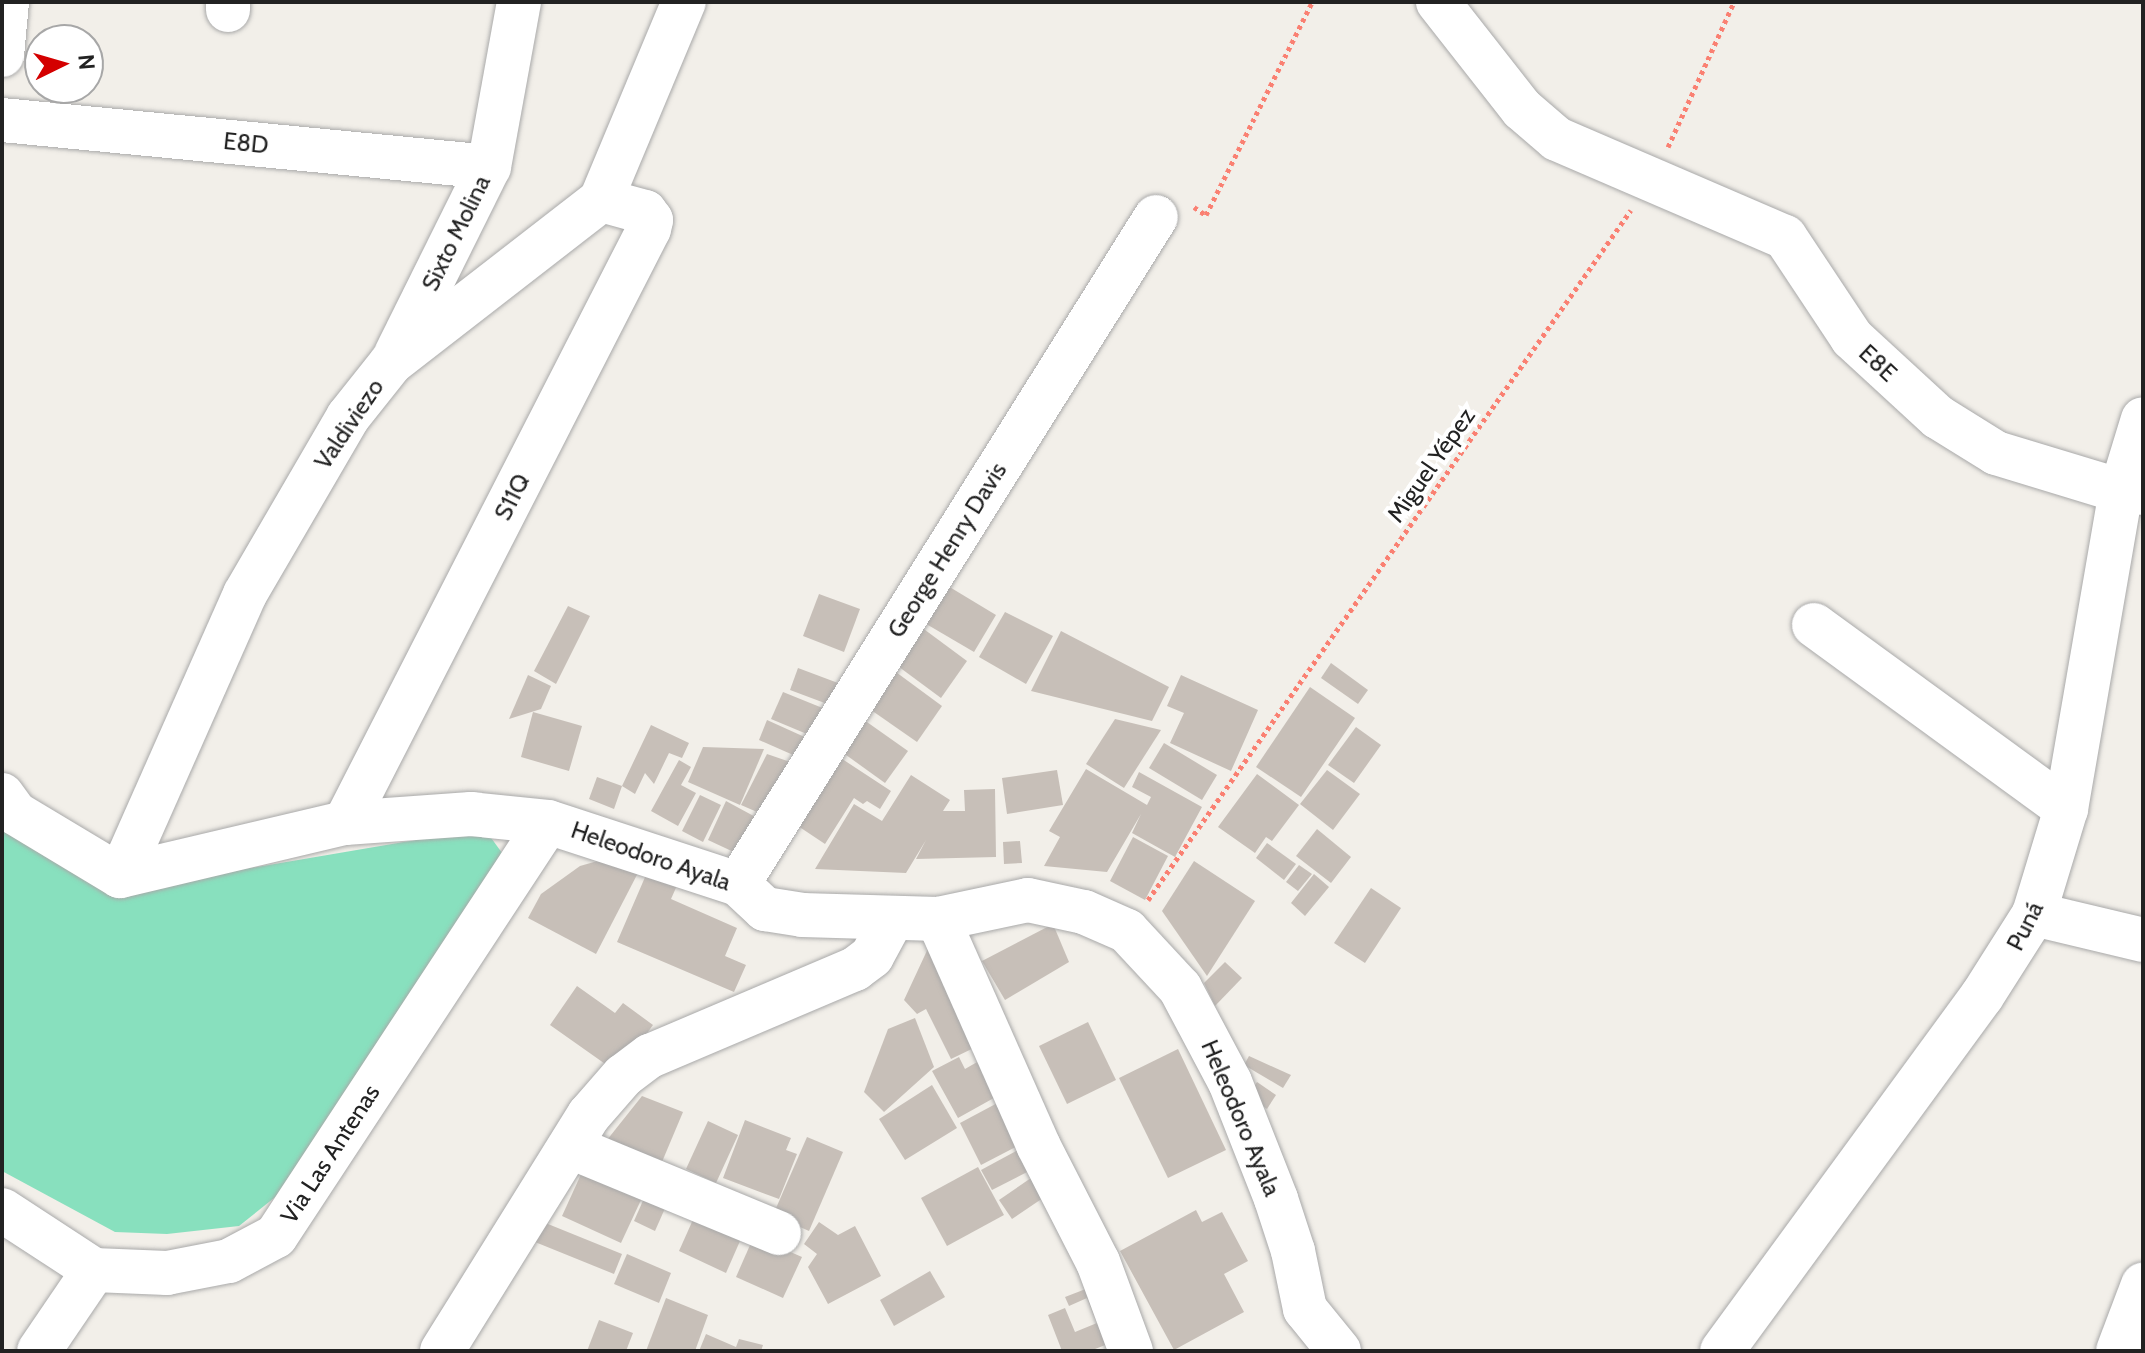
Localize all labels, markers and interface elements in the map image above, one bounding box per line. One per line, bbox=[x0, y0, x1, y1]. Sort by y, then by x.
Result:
north arrow bbox=[24, 24, 104, 104]
text: N bbox=[72, 53, 101, 71]
street label: E8D bbox=[222, 126, 270, 160]
street label: Sixto Molina bbox=[416, 171, 496, 295]
street label: E8E bbox=[1853, 338, 1903, 388]
street label: Valdiviezo bbox=[308, 373, 390, 475]
street label: Miguel Yépez bbox=[1381, 402, 1481, 528]
street label: George Henry Davis bbox=[881, 457, 1013, 643]
street label: S11Q bbox=[488, 469, 536, 525]
street label: Heleodoro Ayala bbox=[567, 815, 735, 897]
street label: Puná bbox=[2001, 897, 2049, 955]
street label: Heleodoro Ayala bbox=[1195, 1036, 1287, 1200]
street label: Via Las Antenas bbox=[274, 1079, 386, 1229]

